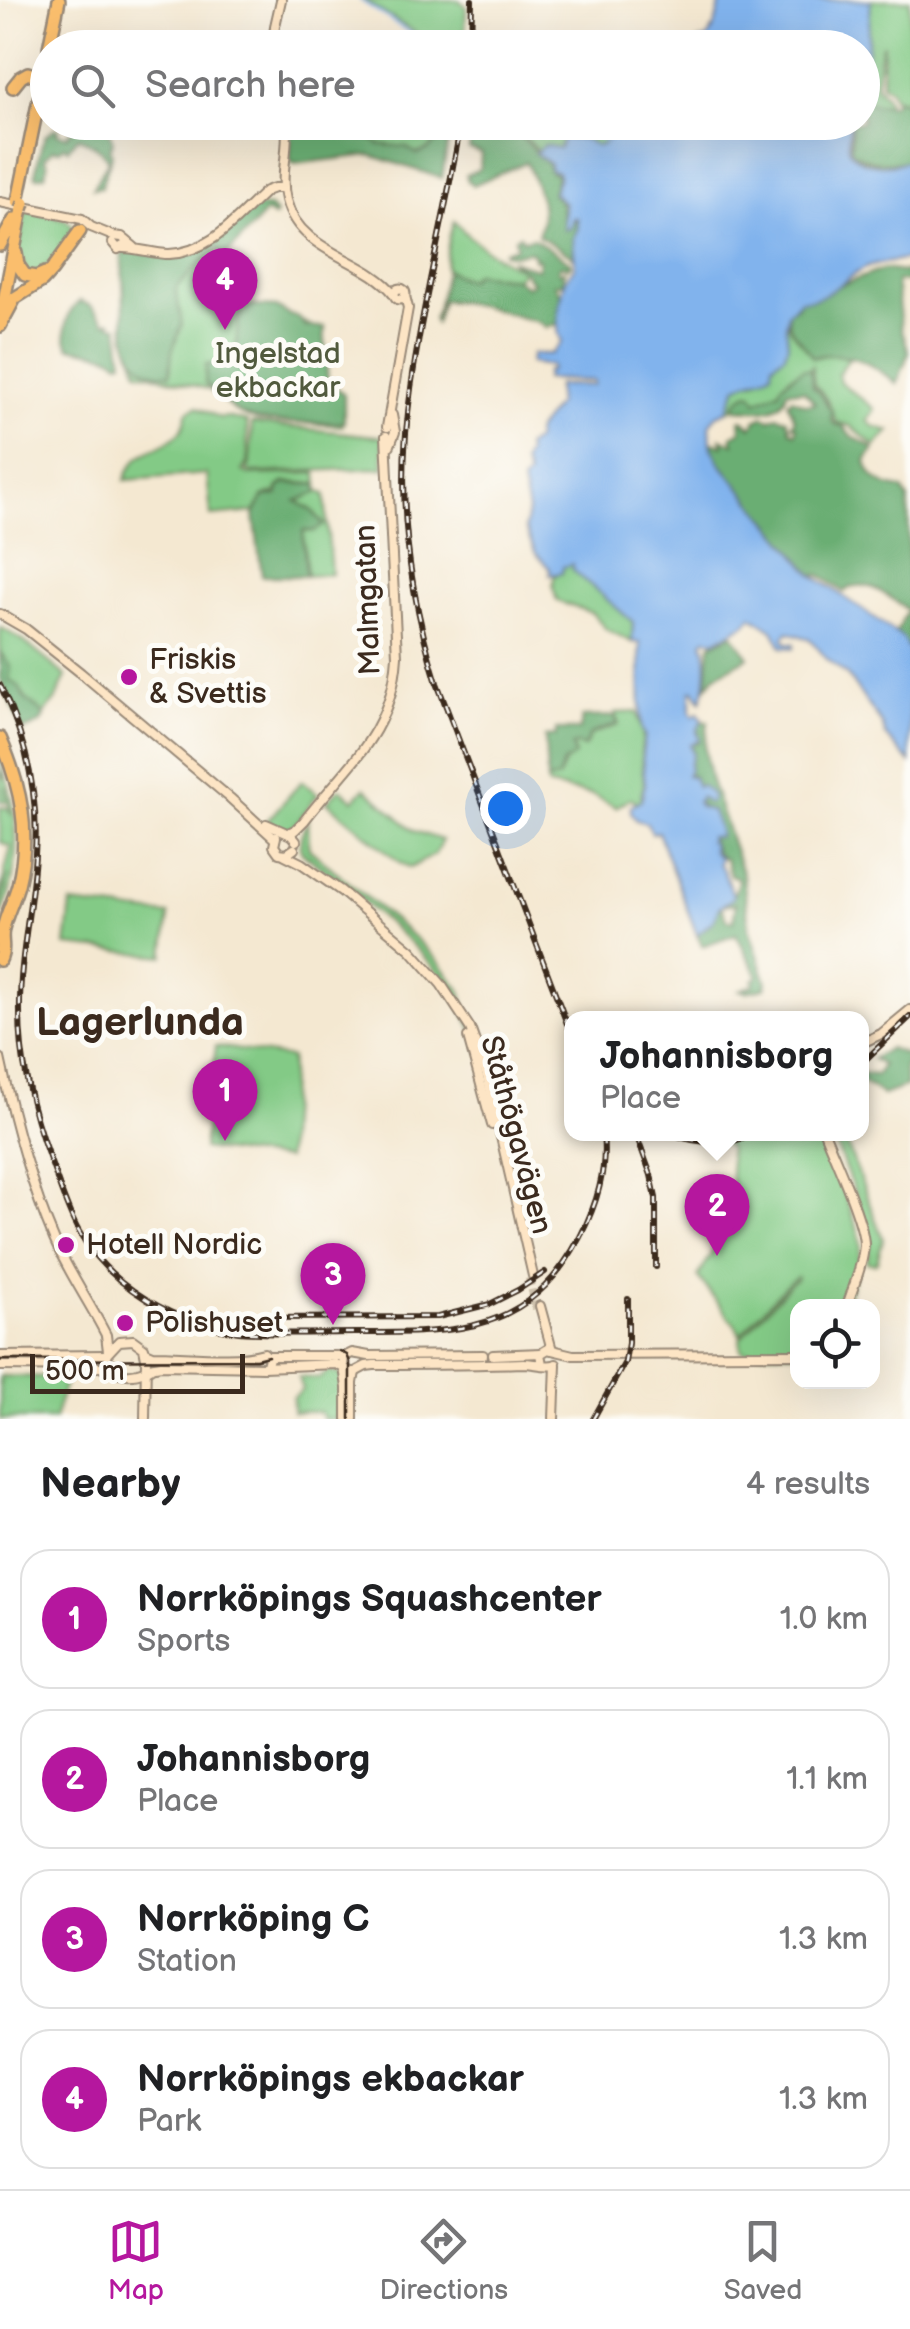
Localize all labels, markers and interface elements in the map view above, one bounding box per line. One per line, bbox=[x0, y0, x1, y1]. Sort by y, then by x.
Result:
search box bbox=[30, 30, 880, 140]
icon: search bbox=[65, 58, 120, 113]
text: Search here bbox=[145, 63, 356, 108]
pin: 4 bbox=[192, 248, 258, 330]
park label: Ingelstad ekbackar bbox=[215, 336, 341, 406]
street label: Malmgatan bbox=[347, 524, 389, 676]
place label: Friskis & Svettis bbox=[149, 642, 267, 712]
marker: Friskis & Svettis bbox=[118, 666, 140, 688]
your location bbox=[480, 783, 531, 834]
district label: Lagerlunda bbox=[36, 999, 244, 1047]
popup bbox=[564, 1011, 869, 1141]
street label: Ståthögavägen bbox=[472, 1032, 560, 1238]
text: Johannisborg bbox=[600, 1034, 833, 1079]
pin: 1 bbox=[192, 1058, 258, 1141]
text: Place bbox=[600, 1079, 681, 1118]
pin: 2 bbox=[684, 1174, 750, 1256]
place label: Hotell Nordic bbox=[86, 1227, 262, 1263]
marker: Hotell Nordic bbox=[55, 1234, 77, 1256]
pin: 3 bbox=[300, 1242, 366, 1325]
map controls bbox=[790, 1299, 880, 1389]
button: locate bbox=[790, 1299, 880, 1389]
place label: Polishuset bbox=[145, 1305, 283, 1341]
marker: Polishuset bbox=[114, 1312, 136, 1334]
scale bar bbox=[30, 1349, 245, 1394]
text: 500 m bbox=[45, 1355, 125, 1388]
text: Nearby bbox=[40, 1459, 180, 1510]
text: 4 results bbox=[746, 1465, 870, 1504]
text: Norrköpings Squashcenter bbox=[137, 1577, 602, 1622]
text: 1 bbox=[68, 1600, 81, 1639]
text: 1.0 km bbox=[780, 1600, 868, 1639]
text: Sports bbox=[137, 1622, 230, 1661]
text: Johannisborg bbox=[137, 1737, 370, 1782]
text: 2 bbox=[65, 1760, 84, 1799]
text: 1.1 km bbox=[786, 1760, 868, 1799]
text: Place bbox=[137, 1782, 218, 1821]
text: Norrköping C bbox=[137, 1897, 369, 1942]
text: 3 bbox=[65, 1920, 84, 1959]
text: 1.3 km bbox=[779, 1920, 868, 1959]
text: Station bbox=[137, 1942, 237, 1981]
text: Norrköpings ekbackar bbox=[137, 2057, 524, 2102]
text: 4 bbox=[65, 2080, 84, 2119]
text: 1.3 km bbox=[779, 2080, 868, 2119]
text: Park bbox=[137, 2102, 201, 2141]
tab: Map bbox=[108, 2214, 164, 2307]
tab: Directions bbox=[379, 2214, 508, 2307]
tab: Saved bbox=[724, 2214, 802, 2307]

